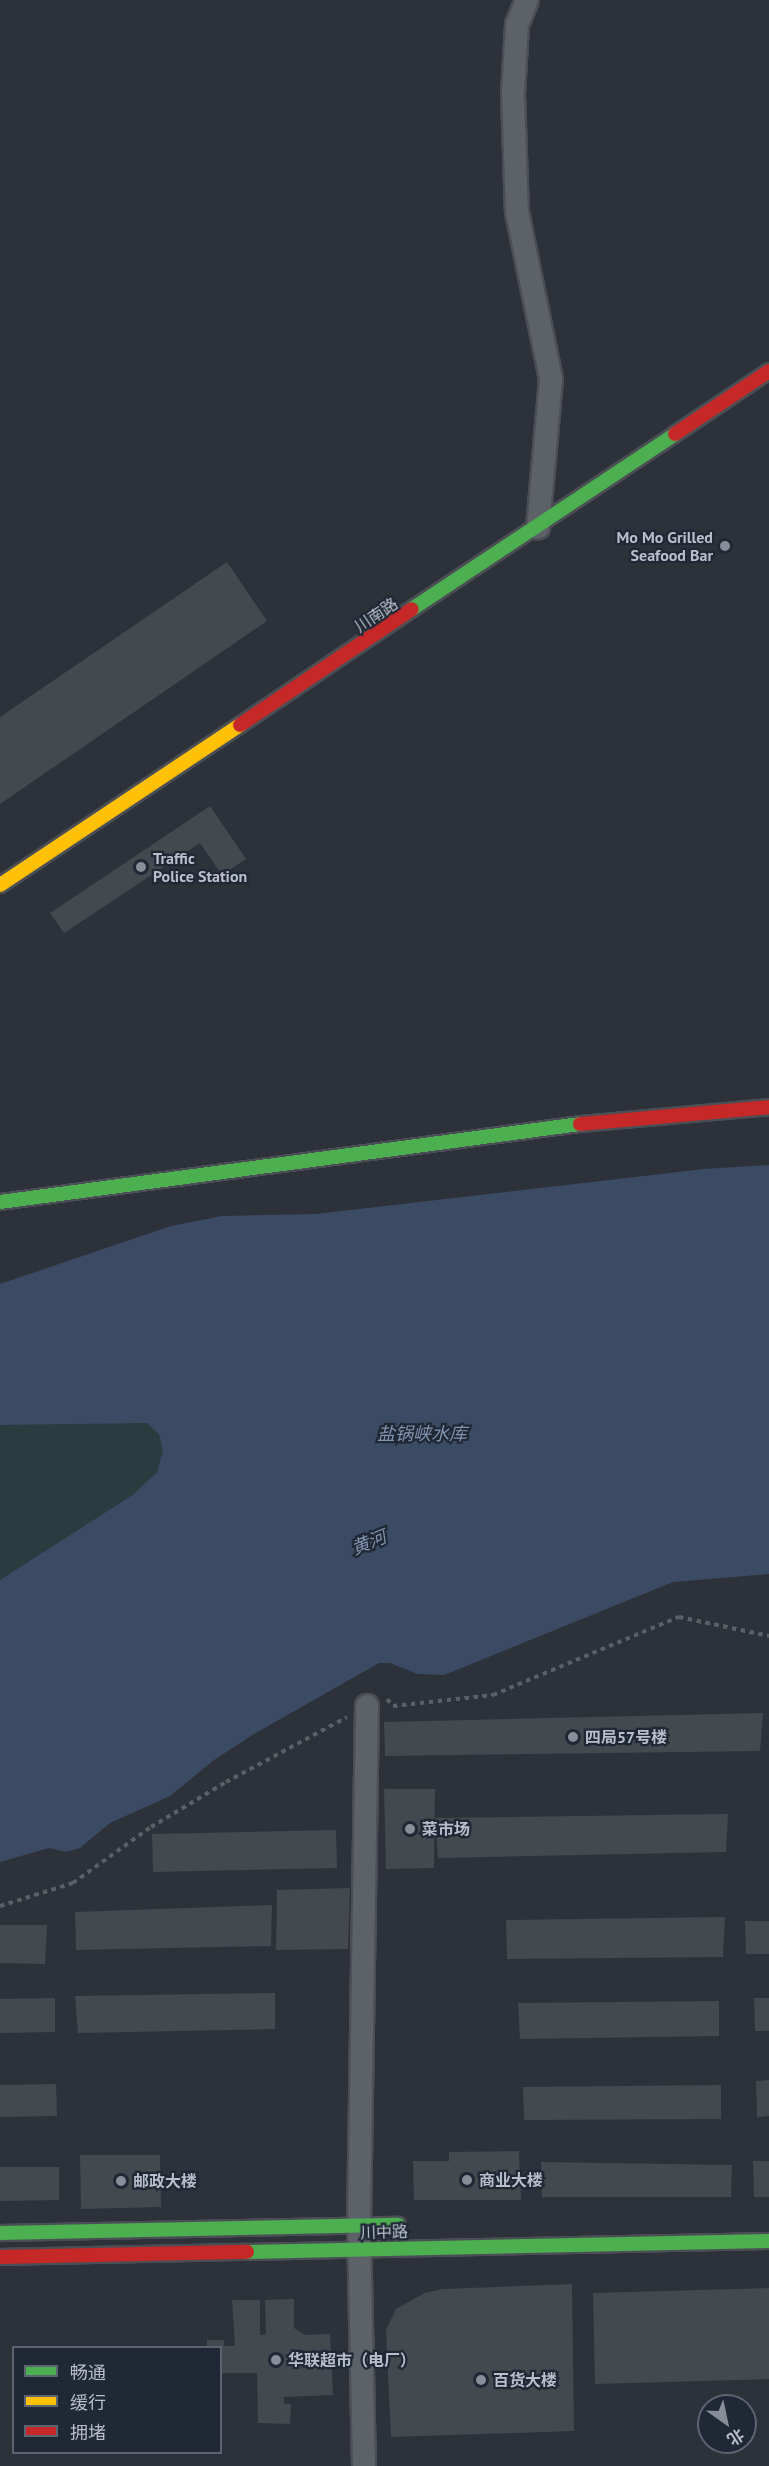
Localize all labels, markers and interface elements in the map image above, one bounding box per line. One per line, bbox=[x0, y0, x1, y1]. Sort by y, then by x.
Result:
place label: Mo Mo Grilled Seafood Bar bbox=[616, 527, 713, 565]
marker: Mo Mo Grilled Seafood Bar bbox=[718, 539, 732, 553]
street label: 川南路 bbox=[351, 594, 401, 636]
place label: Traffic Police Station bbox=[153, 848, 247, 886]
marker: Traffic Police Station bbox=[134, 860, 148, 874]
water label: 盐锅峡水库 bbox=[377, 1423, 467, 1445]
water label: 黄河 bbox=[348, 1526, 390, 1560]
place label: 四局57号楼 bbox=[585, 1727, 667, 1747]
marker: 四局57号楼 bbox=[566, 1730, 580, 1744]
place label: 菜市场 bbox=[422, 1819, 470, 1839]
marker: 菜市场 bbox=[403, 1822, 417, 1836]
place label: 商业大楼 bbox=[479, 2170, 543, 2190]
place label: 邮政大楼 bbox=[133, 2171, 197, 2191]
marker: 商业大楼 bbox=[460, 2173, 474, 2187]
marker: 邮政大楼 bbox=[114, 2174, 128, 2188]
street label: 川中路 bbox=[360, 2222, 408, 2242]
legend bbox=[12, 2346, 222, 2454]
place label: 华联超市（电厂） bbox=[288, 2350, 416, 2370]
marker: 华联超市（电厂） bbox=[269, 2353, 283, 2367]
text: 畅通 bbox=[70, 2361, 106, 2384]
place label: 百货大楼 bbox=[493, 2370, 557, 2390]
marker: 百货大楼 bbox=[474, 2373, 488, 2387]
text: 缓行 bbox=[70, 2391, 106, 2414]
north arrow bbox=[697, 2394, 757, 2454]
text: 拥堵 bbox=[70, 2421, 106, 2444]
text: 北 bbox=[724, 2425, 748, 2450]

